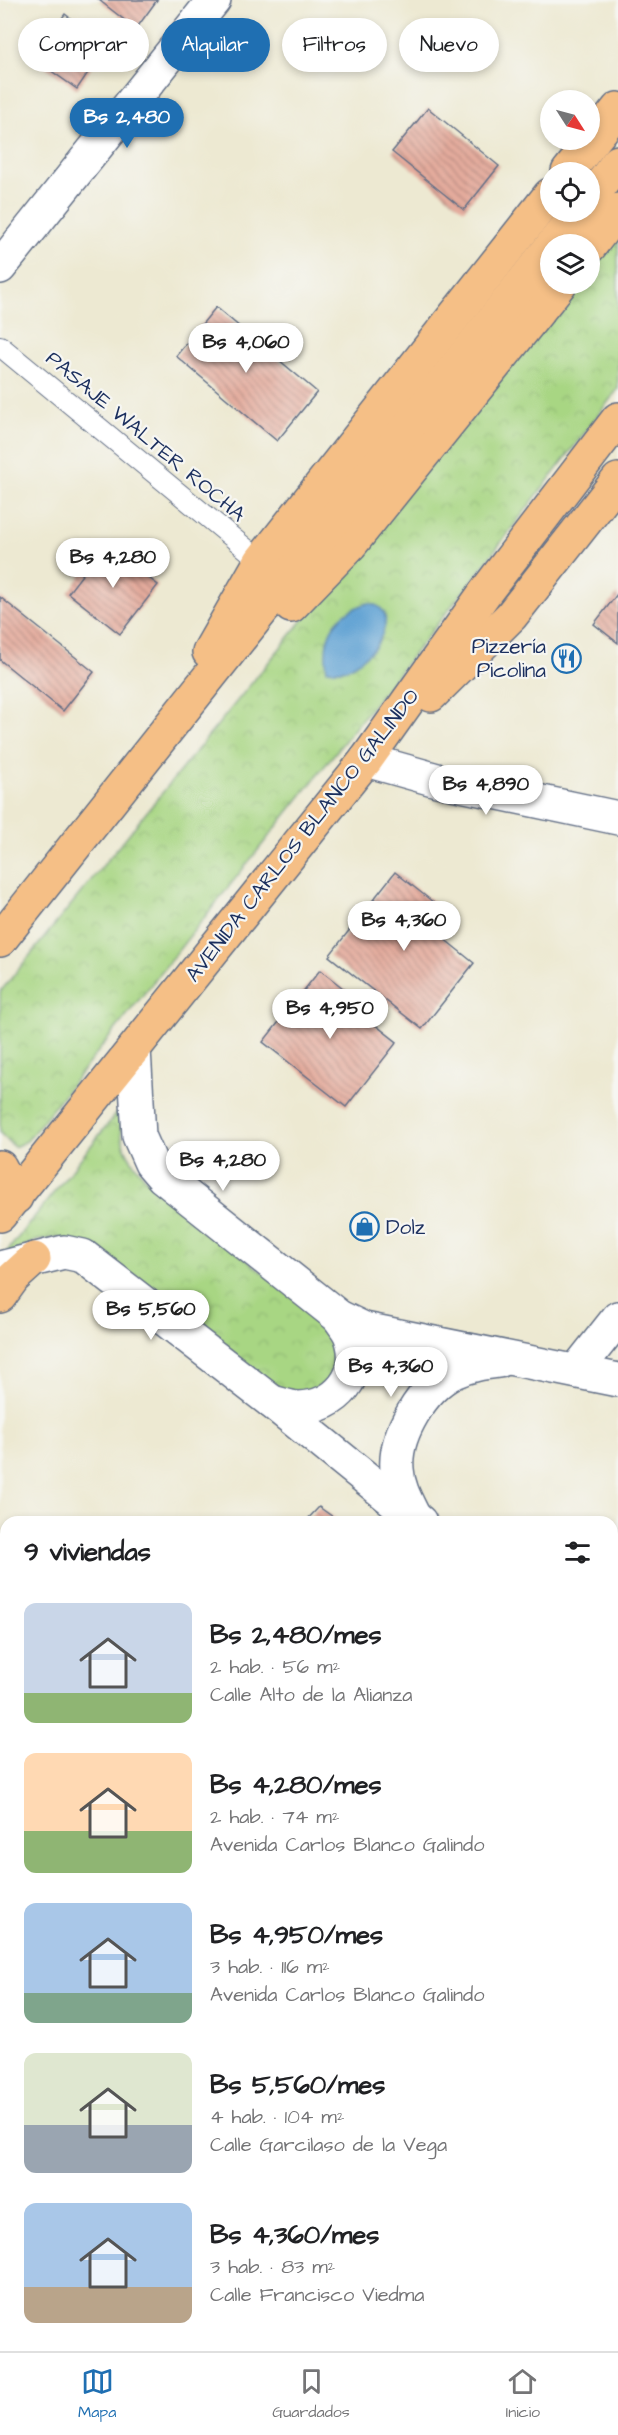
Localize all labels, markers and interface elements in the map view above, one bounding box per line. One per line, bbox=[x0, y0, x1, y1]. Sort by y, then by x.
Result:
chip: Comprar bbox=[18, 18, 149, 72]
chip: Alquilar bbox=[161, 18, 270, 72]
chip: Filtros bbox=[282, 18, 387, 72]
chip: Nuevo bbox=[399, 18, 499, 72]
north arrow bbox=[540, 90, 600, 150]
map controls bbox=[540, 90, 600, 294]
pin: Bs 2,480 bbox=[65, 98, 189, 149]
text: Bs 2,480 bbox=[84, 103, 170, 131]
button: locate bbox=[540, 162, 600, 222]
button: layers bbox=[540, 234, 600, 294]
pin: Bs 4,060 bbox=[184, 323, 308, 374]
text: Bs 4,060 bbox=[202, 328, 290, 356]
street label: PASAJE WALTER ROCHA bbox=[40, 344, 252, 529]
pin: Bs 4,280 bbox=[51, 538, 175, 589]
text: Bs 4,280 bbox=[70, 543, 156, 571]
place label: Pizzería Picolina bbox=[472, 632, 546, 685]
restaurant icon: Pizzería Picolina bbox=[551, 642, 583, 674]
street label: AVENIDA CARLOS BLANCO GALINDO bbox=[179, 683, 426, 988]
pin: Bs 4,890 bbox=[424, 765, 548, 816]
text: Bs 4,890 bbox=[443, 770, 529, 798]
pin: Bs 4,360 bbox=[342, 901, 466, 952]
text: Bs 4,360 bbox=[362, 906, 446, 934]
pin: Bs 4,950 bbox=[268, 989, 392, 1040]
text: Bs 4,950 bbox=[286, 994, 374, 1022]
pin: Bs 4,280 bbox=[161, 1141, 285, 1192]
text: Bs 4,280 bbox=[180, 1146, 266, 1174]
shop icon: Dolz bbox=[349, 1211, 381, 1243]
place label: Dolz bbox=[386, 1213, 426, 1242]
pin: Bs 5,560 bbox=[89, 1290, 213, 1341]
text: Bs 5,560 bbox=[106, 1295, 196, 1323]
pin: Bs 4,360 bbox=[329, 1347, 453, 1398]
text: Bs 4,360 bbox=[349, 1352, 433, 1380]
text: 9 viviendas bbox=[24, 1534, 151, 1570]
icon: filters bbox=[561, 1536, 594, 1569]
text: Bs 2,480/mes bbox=[210, 1617, 382, 1653]
icon: home bbox=[72, 1627, 144, 1699]
text: 2 hab. · 56 m² bbox=[210, 1653, 340, 1681]
text: Calle Alto de la Alianza bbox=[210, 1681, 412, 1709]
text: Bs 4,280/mes bbox=[210, 1767, 382, 1803]
icon: home bbox=[72, 1777, 144, 1849]
text: 2 hab. · 74 m² bbox=[210, 1803, 339, 1831]
text: Avenida Carlos Blanco Galindo bbox=[210, 1831, 484, 1859]
text: Bs 4,950/mes bbox=[210, 1917, 383, 1953]
icon: home bbox=[72, 1927, 144, 1999]
text: 3 hab. · 116 m² bbox=[210, 1953, 330, 1981]
text: Avenida Carlos Blanco Galindo bbox=[210, 1981, 484, 2009]
text: Bs 5,560/mes bbox=[210, 2067, 385, 2103]
icon: home bbox=[72, 2077, 144, 2149]
text: 4 hab. · 104 m² bbox=[210, 2103, 344, 2131]
text: Calle Garcilaso de la Vega bbox=[210, 2131, 447, 2159]
text: Bs 4,360/mes bbox=[210, 2217, 379, 2253]
icon: home bbox=[72, 2227, 144, 2299]
text: 3 hab. · 83 m² bbox=[210, 2253, 335, 2281]
text: Calle Francisco Viedma bbox=[210, 2281, 425, 2309]
tab: Mapa bbox=[78, 2365, 116, 2423]
tab: Guardados bbox=[272, 2365, 350, 2423]
tab: Inicio bbox=[506, 2365, 540, 2423]

